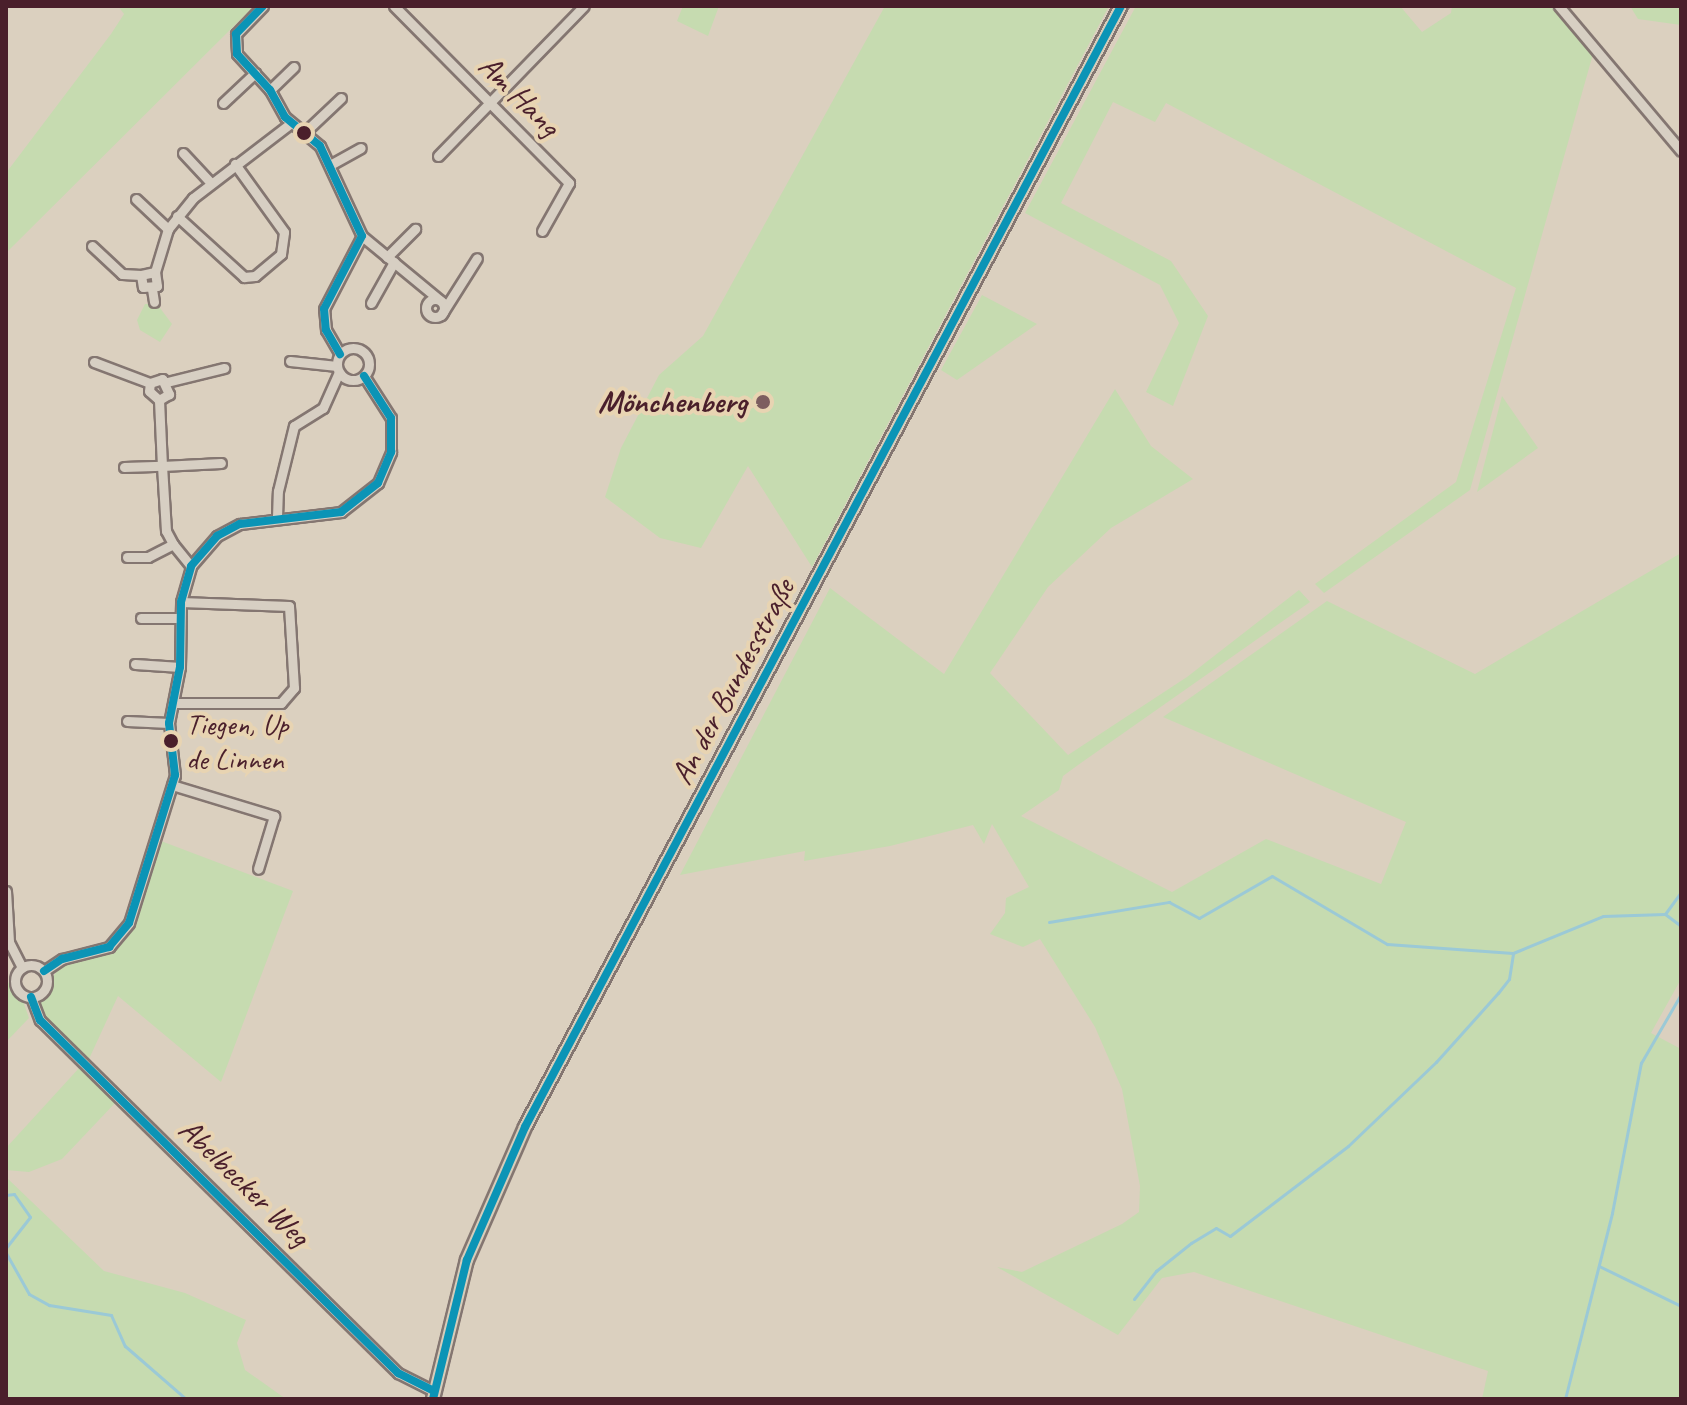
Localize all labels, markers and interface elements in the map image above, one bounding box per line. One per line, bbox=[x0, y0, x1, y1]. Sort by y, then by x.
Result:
street label: Am Hang bbox=[470, 47, 568, 145]
unlabelled marker bbox=[296, 125, 312, 141]
place label: Mönchenberg bbox=[598, 383, 747, 421]
marker: Mönchenberg bbox=[754, 393, 772, 411]
street label: An der Bundesstraße bbox=[663, 573, 803, 791]
place label: Tiegen, Up de Linnen bbox=[186, 706, 288, 776]
marker: Tiegen, Up de Linnen bbox=[163, 733, 179, 749]
street label: Abelbecker Weg bbox=[170, 1111, 318, 1255]

